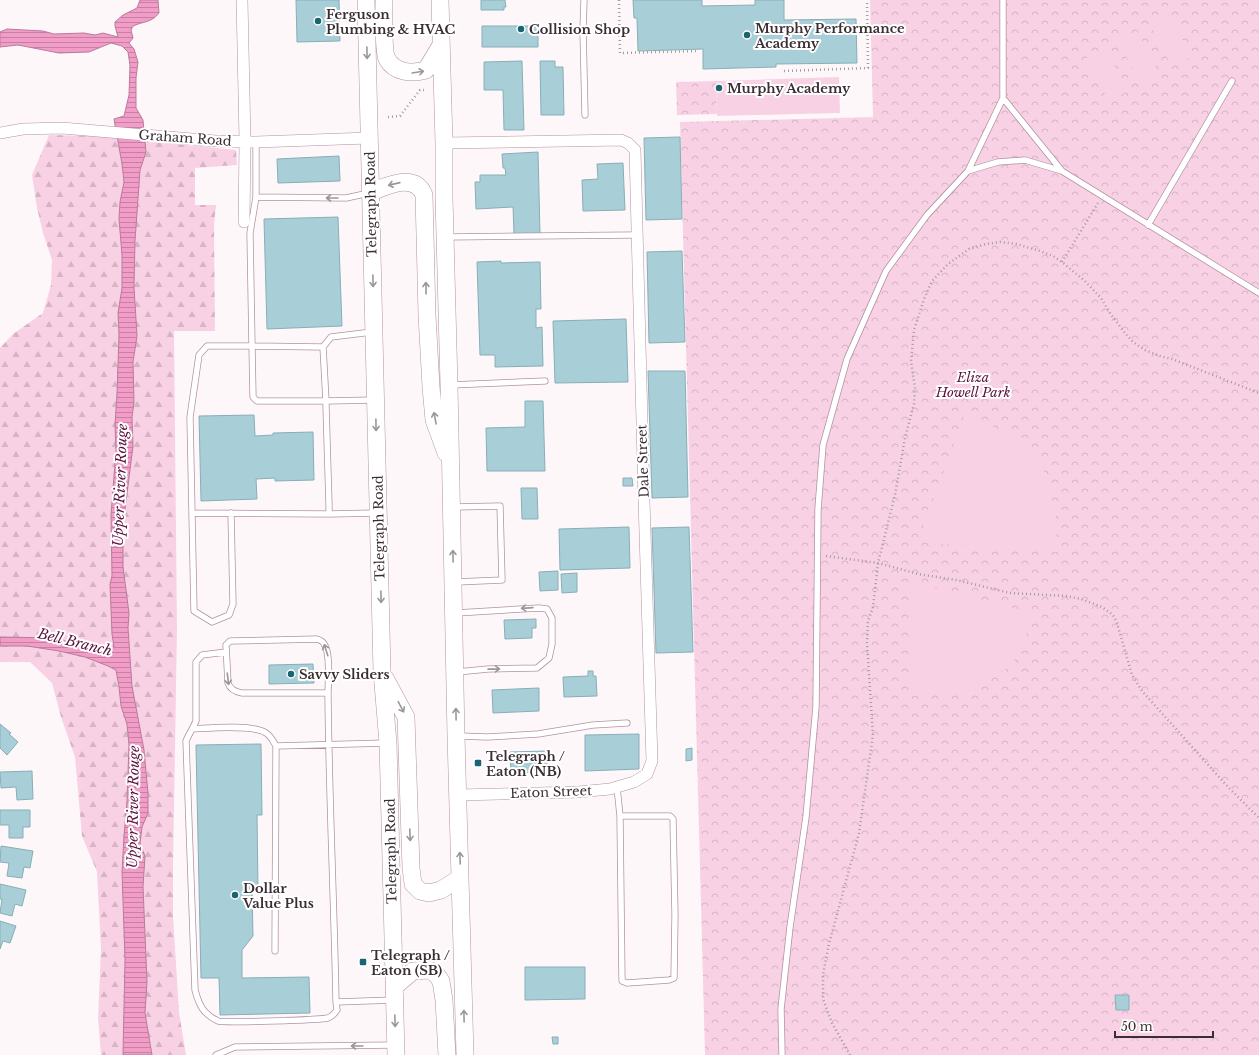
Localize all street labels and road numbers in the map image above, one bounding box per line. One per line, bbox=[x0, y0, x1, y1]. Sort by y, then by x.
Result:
street label: Graham Road bbox=[138, 126, 232, 150]
street label: Telegraph Road bbox=[362, 151, 380, 257]
street label: Dale Street bbox=[633, 424, 653, 498]
street label: Telegraph Road bbox=[370, 475, 388, 581]
street label: Eaton Street bbox=[510, 782, 592, 802]
street label: Telegraph Road bbox=[382, 798, 400, 904]

